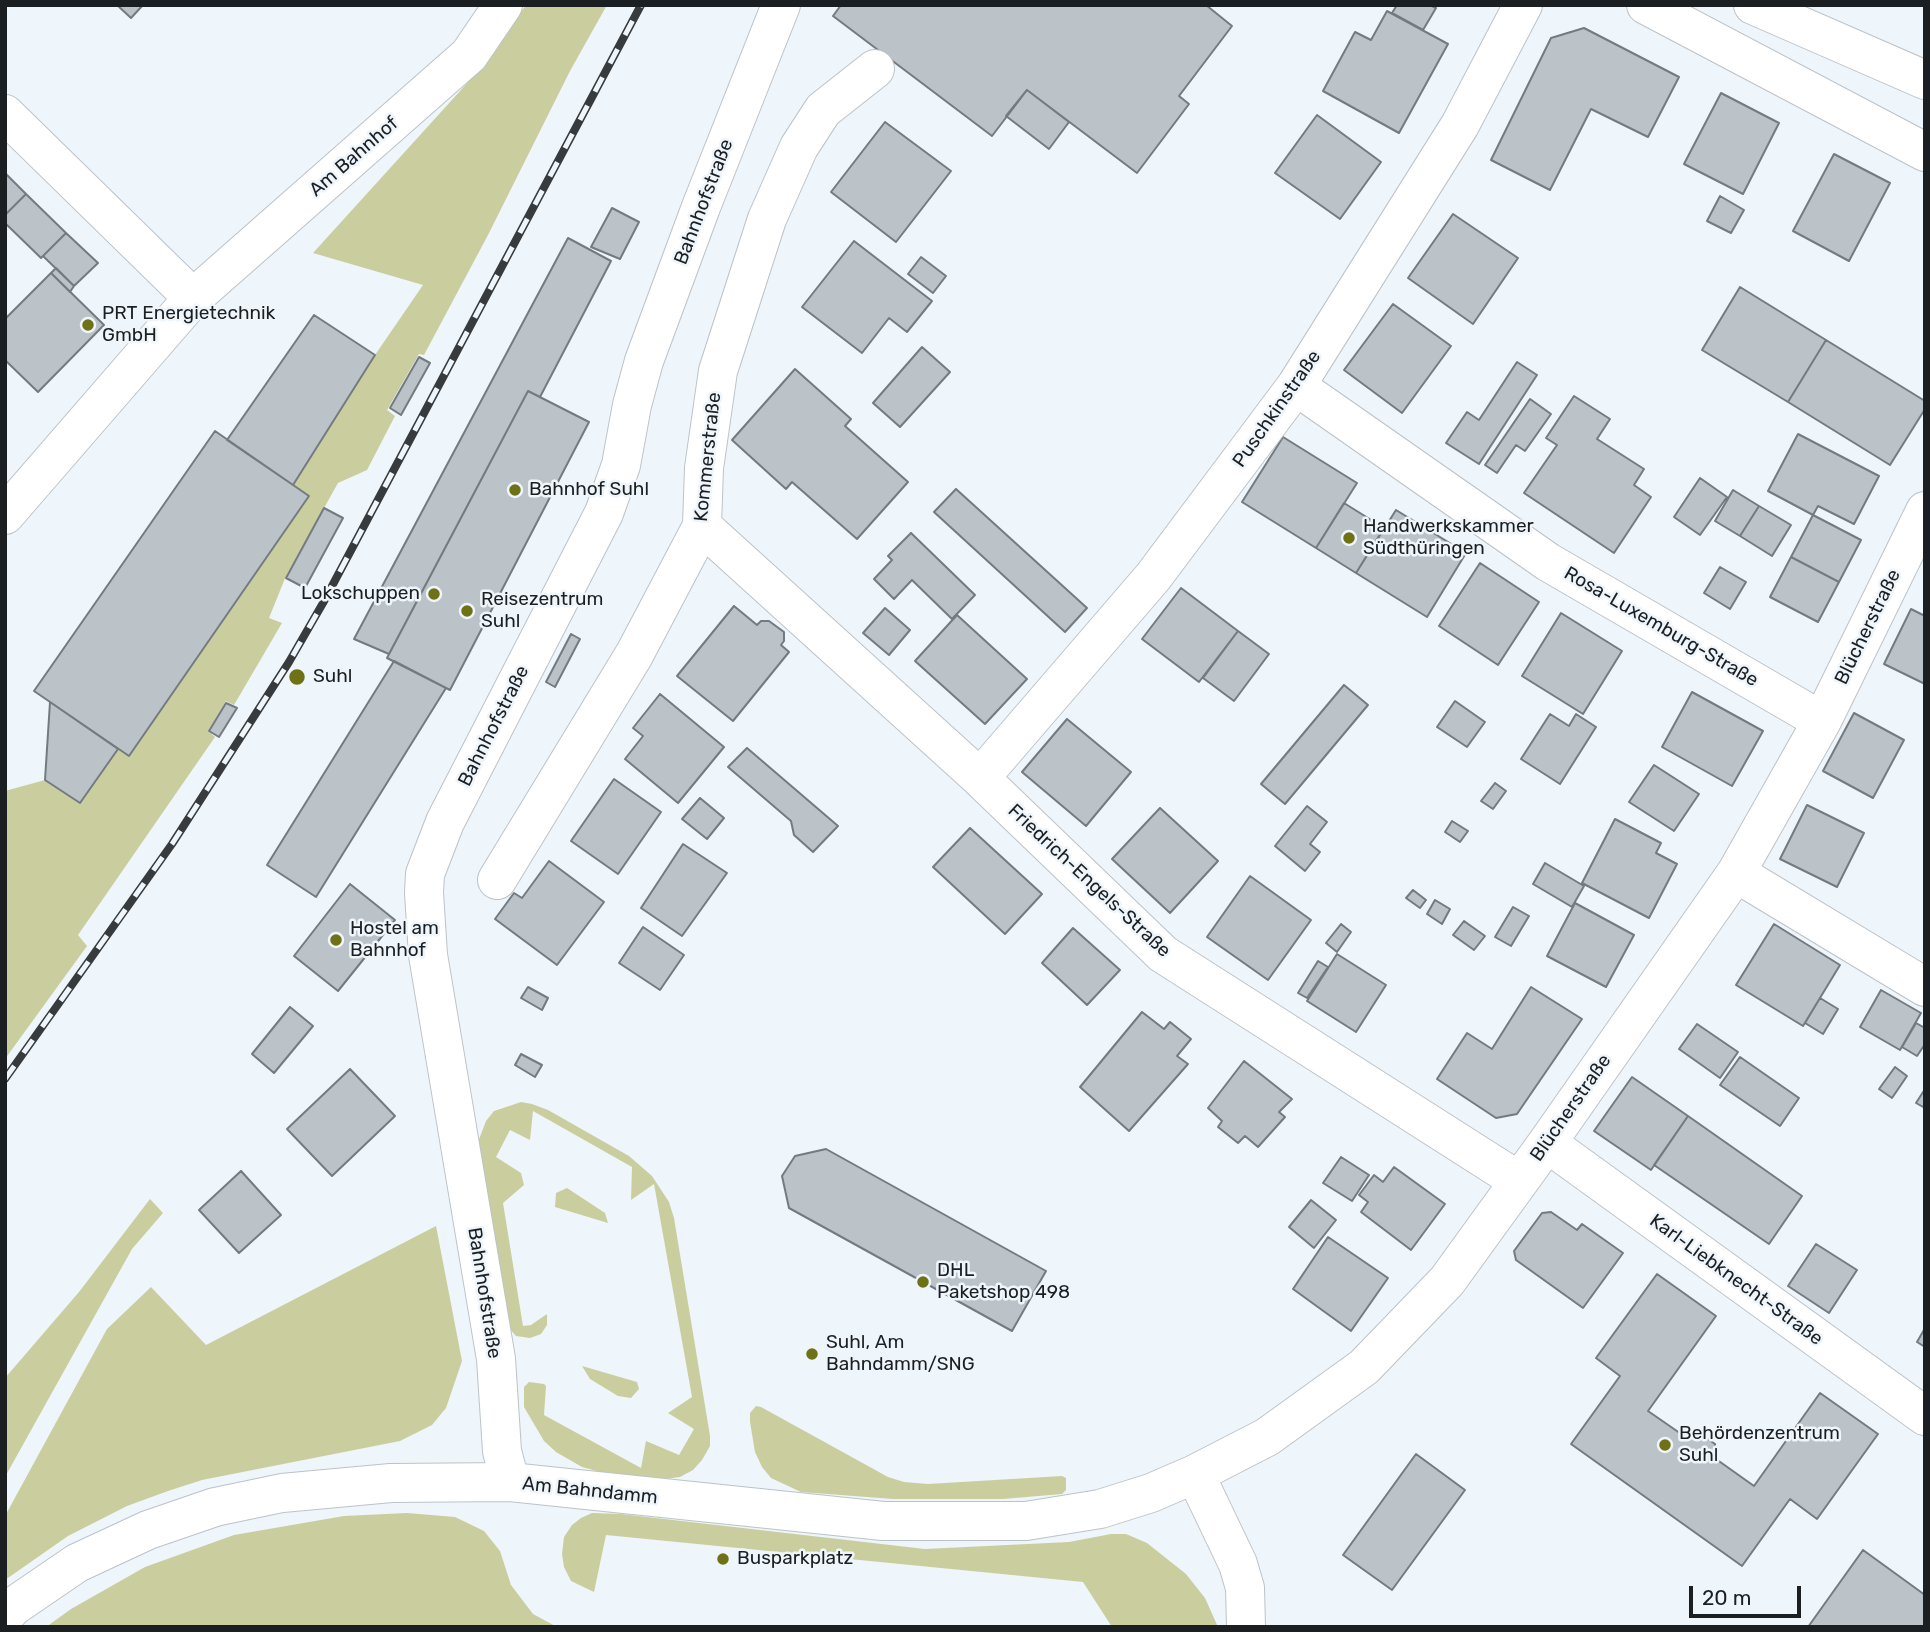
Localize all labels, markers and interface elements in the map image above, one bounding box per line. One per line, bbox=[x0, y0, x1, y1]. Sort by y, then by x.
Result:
street label: Am Bahnhof bbox=[305, 112, 403, 202]
street label: Bahnhofstraße bbox=[670, 136, 738, 268]
place label: PRT Energietechnik GmbH bbox=[102, 303, 275, 347]
marker: PRT Energietechnik GmbH bbox=[80, 317, 96, 333]
street label: Puschkinstraße bbox=[1228, 346, 1326, 472]
street label: Kommerstraße bbox=[690, 391, 726, 523]
place label: Bahnhof Suhl bbox=[529, 479, 649, 501]
marker: Bahnhof Suhl bbox=[507, 482, 523, 498]
place label: Handwerkskammer Südthüringen bbox=[1363, 516, 1534, 560]
marker: Handwerkskammer Südthüringen bbox=[1341, 530, 1357, 546]
street label: Rosa-Luxemburg-Straße bbox=[1560, 562, 1762, 692]
street label: Blücherstraße bbox=[1830, 566, 1906, 688]
place label: Lokschuppen bbox=[301, 583, 420, 605]
marker: Lokschuppen bbox=[426, 586, 442, 602]
place label: Reisezentrum Suhl bbox=[481, 589, 603, 633]
marker: Reisezentrum Suhl bbox=[459, 603, 475, 619]
street label: Bahnhofstraße bbox=[454, 662, 534, 790]
place label: Suhl bbox=[313, 666, 352, 688]
marker: Suhl bbox=[287, 667, 307, 687]
street label: Friedrich-Engels-Straße bbox=[1003, 800, 1175, 962]
place label: Hostel am Bahnhof bbox=[350, 918, 439, 962]
marker: Hostel am Bahnhof bbox=[328, 932, 344, 948]
street label: Blücherstraße bbox=[1526, 1050, 1616, 1166]
street label: Karl-Liebknecht-Straße bbox=[1645, 1209, 1827, 1351]
street label: Bahnhofstraße bbox=[462, 1226, 506, 1360]
place label: DHL Paketshop 498 bbox=[937, 1260, 1070, 1304]
marker: DHL Paketshop 498 bbox=[915, 1274, 931, 1290]
place label: Suhl, Am Bahndamm/SNG bbox=[826, 1332, 975, 1376]
marker: Suhl, Am Bahndamm/SNG bbox=[804, 1346, 820, 1362]
place label: Behördenzentrum Suhl bbox=[1679, 1423, 1840, 1467]
marker: Behördenzentrum Suhl bbox=[1657, 1437, 1673, 1453]
street label: Am Bahndamm bbox=[521, 1473, 659, 1509]
place label: Busparkplatz bbox=[737, 1548, 853, 1570]
marker: Busparkplatz bbox=[715, 1551, 731, 1567]
scale bar bbox=[1692, 1572, 1804, 1616]
text: 20 m bbox=[1702, 1585, 1751, 1610]

